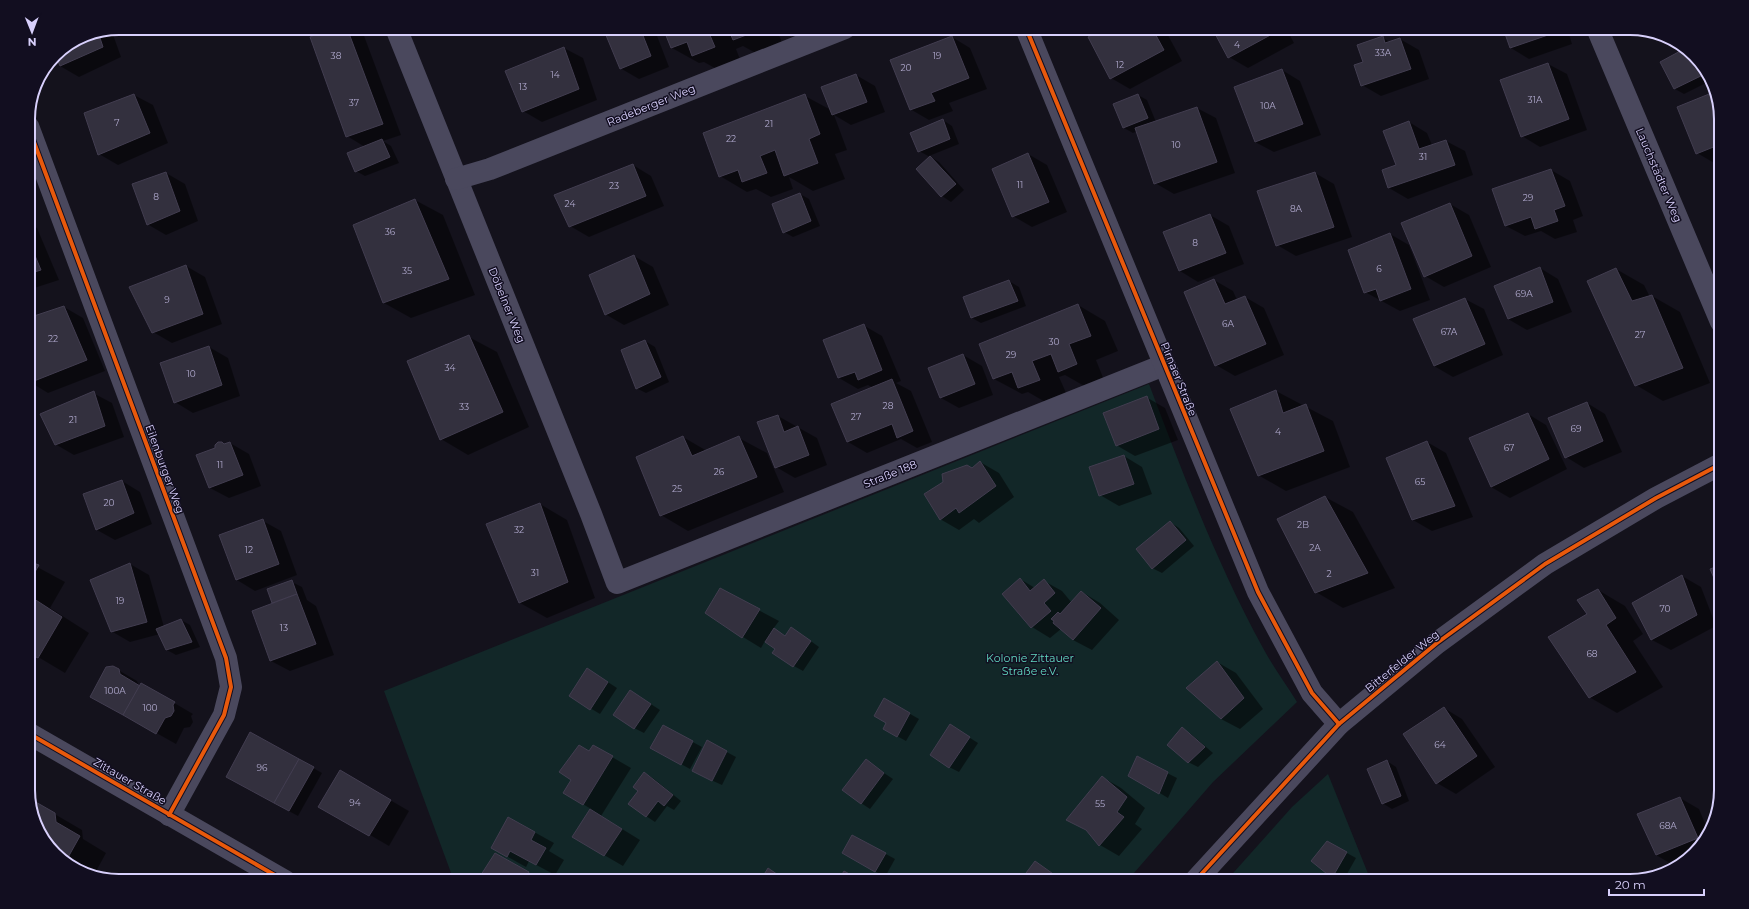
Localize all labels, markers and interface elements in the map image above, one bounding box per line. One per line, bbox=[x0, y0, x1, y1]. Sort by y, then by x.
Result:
north arrow bbox=[12, 12, 52, 52]
text: N bbox=[28, 35, 37, 49]
house number: 4 bbox=[1234, 39, 1240, 50]
house number: 33A bbox=[1375, 47, 1392, 58]
house number: 38 bbox=[331, 50, 342, 61]
house number: 19 bbox=[933, 50, 942, 61]
house number: 12 bbox=[1116, 59, 1124, 70]
house number: 20 bbox=[900, 62, 912, 73]
house number: 14 bbox=[550, 69, 560, 80]
house number: 13 bbox=[519, 81, 527, 92]
street label: Radeberger Weg bbox=[605, 81, 697, 129]
house number: 31A bbox=[1528, 94, 1543, 105]
house number: 37 bbox=[349, 97, 359, 108]
house number: 10A bbox=[1260, 100, 1276, 111]
house number: 7 bbox=[114, 117, 120, 128]
house number: 21 bbox=[765, 118, 773, 129]
street label: Lauchstädter Weg bbox=[1633, 126, 1685, 224]
house number: 22 bbox=[726, 133, 736, 144]
house number: 10 bbox=[1171, 139, 1181, 150]
house number: 31 bbox=[1419, 151, 1427, 162]
house number: 11 bbox=[1017, 179, 1023, 190]
house number: 23 bbox=[609, 180, 619, 191]
house number: 8 bbox=[153, 191, 159, 202]
house number: 29 bbox=[1523, 192, 1534, 203]
house number: 24 bbox=[565, 198, 575, 209]
house number: 8A bbox=[1290, 203, 1303, 214]
house number: 36 bbox=[385, 226, 396, 237]
house number: 8 bbox=[1192, 237, 1198, 248]
house number: 6 bbox=[1376, 263, 1382, 274]
house number: 35 bbox=[402, 265, 412, 276]
street label: Döbelner Weg bbox=[485, 265, 529, 345]
house number: 69A bbox=[1515, 288, 1533, 299]
house number: 9 bbox=[164, 294, 170, 305]
house number: 6A bbox=[1222, 318, 1235, 329]
house number: 67A bbox=[1441, 326, 1458, 337]
house number: 27 bbox=[1635, 329, 1645, 340]
house number: 22 bbox=[48, 333, 58, 344]
house number: 30 bbox=[1048, 336, 1060, 347]
street label: Pirnaer Straße bbox=[1158, 340, 1200, 418]
house number: 29 bbox=[1006, 349, 1017, 360]
house number: 34 bbox=[444, 362, 456, 373]
house number: 10 bbox=[186, 368, 196, 379]
house number: 28 bbox=[883, 400, 894, 411]
house number: 33 bbox=[459, 401, 469, 412]
house number: 27 bbox=[851, 411, 861, 422]
house number: 21 bbox=[69, 414, 77, 425]
street label: Eilenburger Weg bbox=[142, 423, 188, 515]
house number: 69 bbox=[1571, 423, 1582, 434]
house number: 4 bbox=[1275, 426, 1281, 437]
house number: 67 bbox=[1504, 442, 1514, 453]
street label: Straße 188 bbox=[861, 457, 919, 491]
house number: 11 bbox=[217, 459, 223, 470]
house number: 26 bbox=[714, 466, 725, 477]
house number: 65 bbox=[1415, 476, 1425, 487]
house number: 25 bbox=[672, 483, 682, 494]
house number: 20 bbox=[103, 497, 115, 508]
house number: 2B bbox=[1297, 519, 1309, 530]
house number: 32 bbox=[514, 524, 524, 535]
house number: 2A bbox=[1309, 542, 1321, 553]
house number: 12 bbox=[245, 544, 253, 555]
house number: 31 bbox=[531, 567, 539, 578]
house number: 2 bbox=[1326, 568, 1332, 579]
house number: 19 bbox=[116, 595, 125, 606]
house number: 70 bbox=[1659, 603, 1671, 614]
house number: 13 bbox=[280, 622, 288, 633]
street label: Bitterfelder Weg bbox=[1362, 627, 1442, 695]
house number: 68 bbox=[1586, 648, 1598, 659]
park label: Kolonie Zittauer Straße e.V. bbox=[986, 651, 1074, 678]
house number: 100A bbox=[104, 685, 126, 696]
house number: 100 bbox=[142, 702, 158, 713]
house number: 64 bbox=[1434, 739, 1446, 750]
street label: Zittauer Straße bbox=[91, 754, 169, 808]
house number: 96 bbox=[257, 762, 268, 773]
house number: 94 bbox=[349, 797, 361, 808]
house number: 55 bbox=[1095, 798, 1105, 809]
house number: 68A bbox=[1659, 820, 1677, 831]
scale bar bbox=[1609, 871, 1704, 897]
text: 20 m bbox=[1615, 877, 1646, 892]

